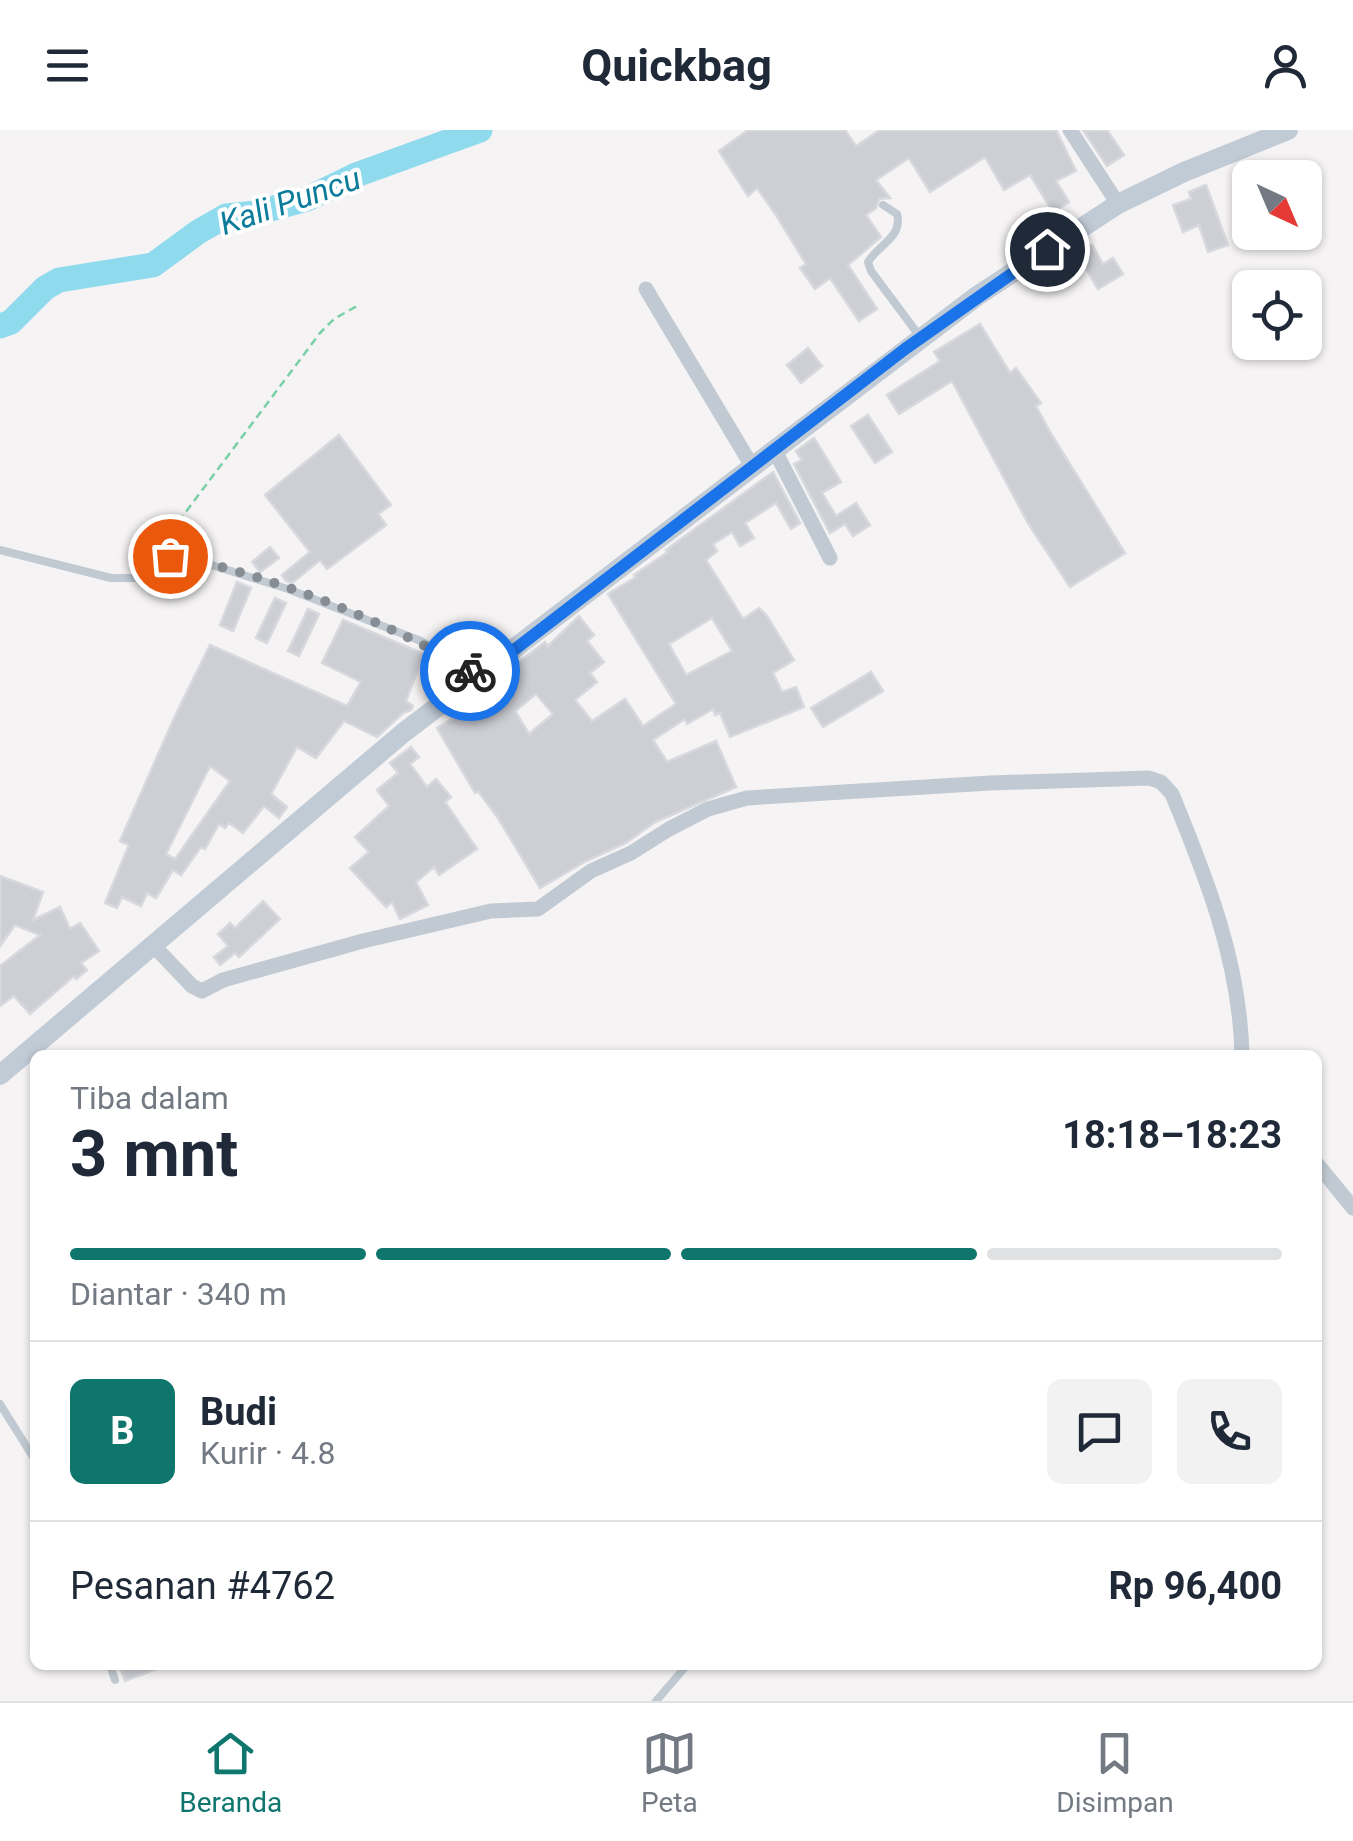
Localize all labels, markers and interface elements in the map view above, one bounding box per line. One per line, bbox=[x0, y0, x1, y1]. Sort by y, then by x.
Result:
icon: menu bbox=[40, 38, 95, 93]
icon: person bbox=[1258, 38, 1313, 93]
text: Quickbag bbox=[581, 39, 772, 92]
water label: Kali Puncu bbox=[215, 159, 365, 243]
north arrow bbox=[1232, 160, 1322, 250]
map controls bbox=[1232, 160, 1322, 360]
pin bbox=[1005, 207, 1090, 292]
icon: home bbox=[1020, 222, 1075, 277]
button: locate bbox=[1232, 270, 1322, 360]
pin bbox=[128, 514, 213, 599]
icon: bag bbox=[143, 529, 198, 584]
courier bbox=[420, 621, 520, 721]
icon: bike bbox=[443, 644, 498, 699]
text: Tiba dalam bbox=[70, 1079, 229, 1117]
text: 18:18–18:23 bbox=[1062, 1113, 1282, 1157]
text: 3 mnt bbox=[70, 1116, 238, 1192]
text: Diantar · 340 m bbox=[70, 1275, 287, 1313]
button: chat bbox=[1047, 1379, 1152, 1484]
button: phone bbox=[1177, 1379, 1282, 1484]
text: Budi bbox=[200, 1390, 277, 1434]
text: B bbox=[110, 1409, 135, 1453]
text: Kurir · 4.8 bbox=[200, 1434, 335, 1472]
text: Pesanan #4762 bbox=[70, 1564, 335, 1608]
text: Rp 96,400 bbox=[1108, 1564, 1282, 1608]
tab: Beranda bbox=[179, 1726, 282, 1819]
tab: Peta bbox=[641, 1726, 698, 1819]
tab: Disimpan bbox=[1056, 1726, 1174, 1819]

